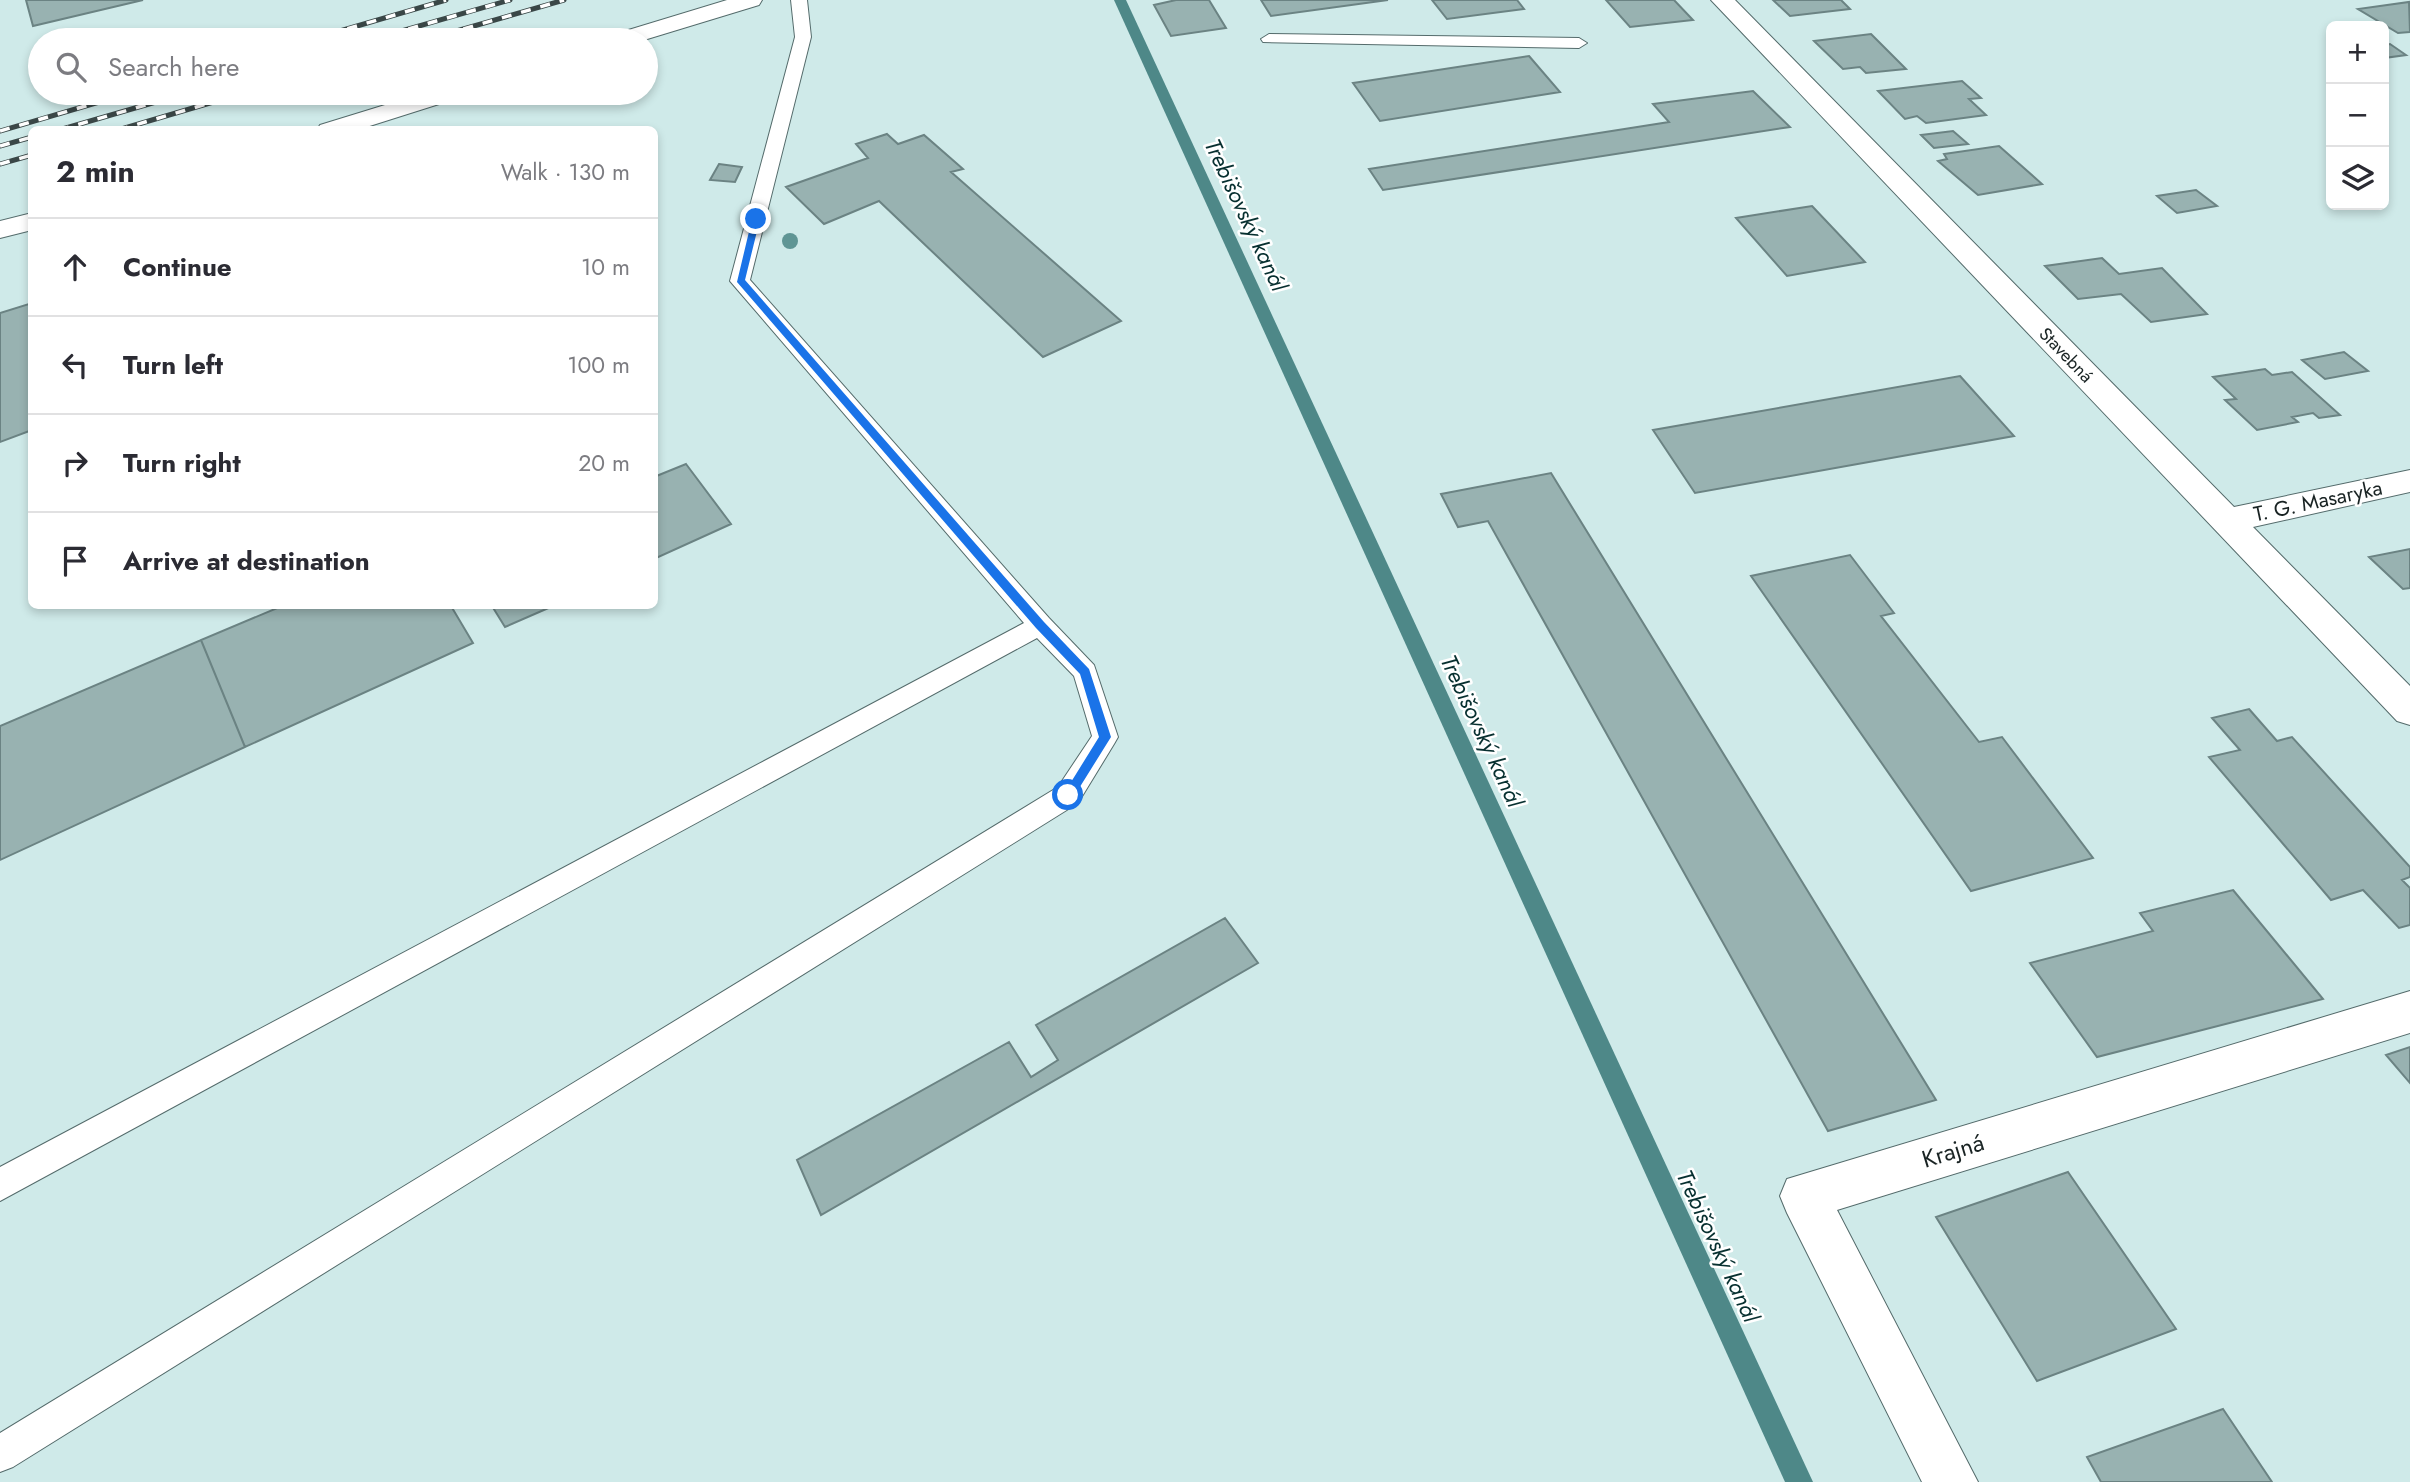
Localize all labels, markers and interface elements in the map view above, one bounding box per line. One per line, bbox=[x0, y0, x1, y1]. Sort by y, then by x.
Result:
map controls bbox=[2326, 21, 2389, 210]
button: + bbox=[2326, 21, 2389, 84]
search box bbox=[28, 28, 658, 105]
icon: search bbox=[52, 48, 90, 86]
text: Search here bbox=[108, 48, 240, 86]
button: − bbox=[2326, 84, 2389, 147]
water label: Trebišovský kanál bbox=[1196, 133, 1297, 298]
button: layers bbox=[2326, 147, 2389, 210]
text: 2 min bbox=[56, 150, 135, 193]
text: Walk · 130 m bbox=[501, 155, 630, 189]
route end bbox=[740, 203, 771, 234]
icon: ahead bbox=[56, 248, 94, 286]
text: Continue bbox=[123, 248, 232, 286]
text: 10 m bbox=[581, 250, 630, 284]
street label: Stavebná bbox=[2033, 321, 2099, 389]
icon: left bbox=[56, 346, 94, 384]
text: Turn left bbox=[123, 346, 223, 384]
text: 100 m bbox=[567, 348, 630, 382]
icon: right bbox=[56, 444, 94, 482]
text: Turn right bbox=[123, 444, 241, 482]
text: 20 m bbox=[578, 446, 630, 480]
street label: T. G. Masaryka bbox=[2251, 473, 2385, 529]
icon: arrive bbox=[56, 542, 94, 580]
text: Arrive at destination bbox=[123, 542, 370, 580]
water label: Trebišovský kanál bbox=[1432, 649, 1533, 814]
route start bbox=[1052, 779, 1083, 810]
street label: Krajná bbox=[1917, 1124, 1988, 1177]
water label: Trebišovský kanál bbox=[1668, 1164, 1769, 1329]

